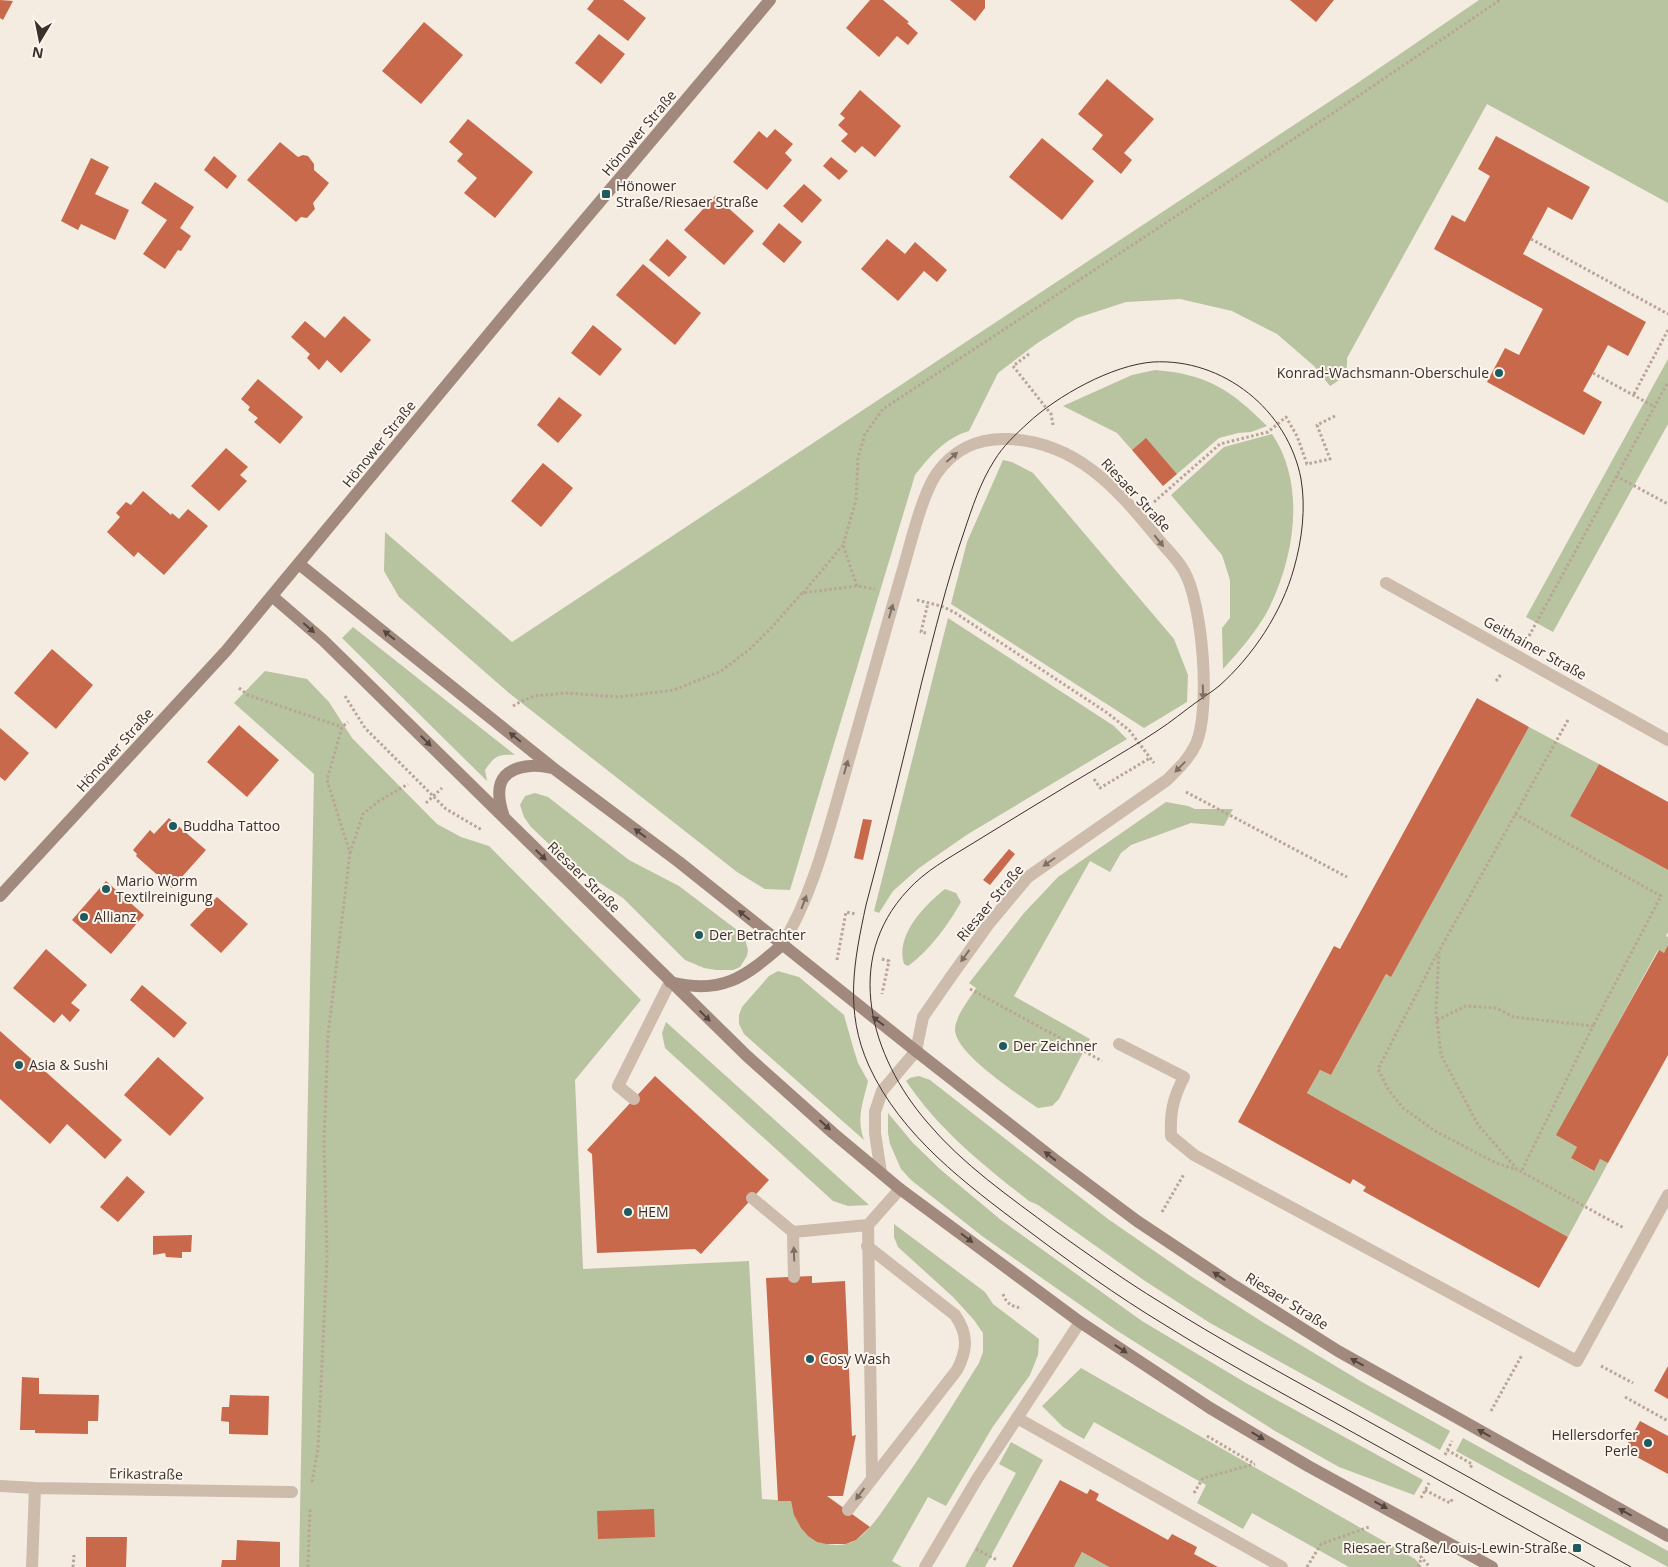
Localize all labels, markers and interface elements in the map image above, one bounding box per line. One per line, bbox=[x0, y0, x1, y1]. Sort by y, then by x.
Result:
north arrow bbox=[15, 15, 65, 65]
text: N bbox=[30, 43, 45, 64]
street label: Hönower Straße bbox=[597, 86, 680, 180]
place label: Hönower Straße/Riesaer Straße bbox=[616, 176, 758, 211]
marker: Hönower Straße/Riesaer Straße bbox=[600, 188, 612, 200]
place label: Konrad-Wachsmann-Oberschule bbox=[1277, 363, 1489, 382]
marker: Konrad-Wachsmann-Oberschule bbox=[1493, 367, 1505, 379]
street label: Hönower Straße bbox=[338, 396, 420, 491]
one-way arrow bbox=[946, 451, 959, 462]
street label: Riesaer Straße bbox=[1097, 454, 1176, 536]
one-way arrow bbox=[1154, 534, 1165, 547]
one-way arrow bbox=[887, 603, 895, 619]
street label: Geithainer Straße bbox=[1480, 611, 1590, 684]
one-way arrow bbox=[302, 622, 314, 634]
one-way arrow bbox=[382, 630, 395, 641]
one-way arrow bbox=[1200, 684, 1208, 700]
street label: Hönower Straße bbox=[72, 704, 157, 796]
one-way arrow bbox=[509, 732, 522, 743]
one-way arrow bbox=[419, 735, 431, 747]
one-way arrow bbox=[843, 760, 851, 775]
one-way arrow bbox=[1174, 761, 1186, 773]
place label: Buddha Tattoo bbox=[183, 816, 280, 835]
marker: Buddha Tattoo bbox=[167, 820, 179, 832]
one-way arrow bbox=[633, 828, 647, 838]
street label: Riesaer Straße bbox=[544, 837, 625, 916]
one-way arrow bbox=[535, 849, 547, 861]
one-way arrow bbox=[1042, 857, 1056, 867]
street label: Riesaer Straße bbox=[952, 860, 1027, 945]
place label: Mario Worm Textilreinigung bbox=[116, 871, 213, 906]
marker: Mario Worm Textilreinigung bbox=[100, 883, 112, 895]
one-way arrow bbox=[800, 894, 808, 909]
place label: Allianz bbox=[94, 907, 137, 926]
one-way arrow bbox=[738, 909, 751, 920]
marker: Allianz bbox=[78, 911, 90, 923]
place label: Der Betrachter bbox=[709, 925, 806, 944]
marker: Der Betrachter bbox=[693, 929, 705, 941]
one-way arrow bbox=[960, 949, 970, 963]
one-way arrow bbox=[699, 1010, 711, 1022]
one-way arrow bbox=[871, 1016, 885, 1026]
place label: Der Zeichner bbox=[1013, 1036, 1098, 1055]
marker: Der Zeichner bbox=[997, 1040, 1009, 1052]
place label: Asia & Sushi bbox=[29, 1055, 108, 1074]
marker: Asia & Sushi bbox=[13, 1059, 25, 1071]
one-way arrow bbox=[818, 1120, 831, 1131]
one-way arrow bbox=[1044, 1150, 1057, 1161]
place label: HEM bbox=[638, 1202, 669, 1221]
marker: HEM bbox=[622, 1206, 634, 1218]
one-way arrow bbox=[960, 1233, 973, 1244]
one-way arrow bbox=[789, 1246, 797, 1262]
street label: Riesaer Straße bbox=[1242, 1267, 1332, 1334]
one-way arrow bbox=[1212, 1271, 1226, 1281]
one-way arrow bbox=[1114, 1344, 1128, 1354]
place label: Cosy Wash bbox=[820, 1349, 891, 1368]
marker: Cosy Wash bbox=[804, 1353, 816, 1365]
one-way arrow bbox=[1350, 1357, 1364, 1366]
place label: Hellersdorfer Perle bbox=[1551, 1425, 1638, 1460]
one-way arrow bbox=[1476, 1429, 1491, 1437]
one-way arrow bbox=[1251, 1432, 1265, 1441]
marker: Hellersdorfer Perle bbox=[1642, 1437, 1654, 1449]
street label: Erikastraße bbox=[109, 1463, 183, 1484]
one-way arrow bbox=[855, 1487, 865, 1501]
one-way arrow bbox=[1374, 1501, 1388, 1510]
one-way arrow bbox=[1618, 1508, 1633, 1516]
place label: Riesaer Straße/Louis-Lewin-Straße bbox=[1343, 1538, 1567, 1557]
marker: Riesaer Straße/Louis-Lewin-Straße bbox=[1571, 1542, 1583, 1554]

